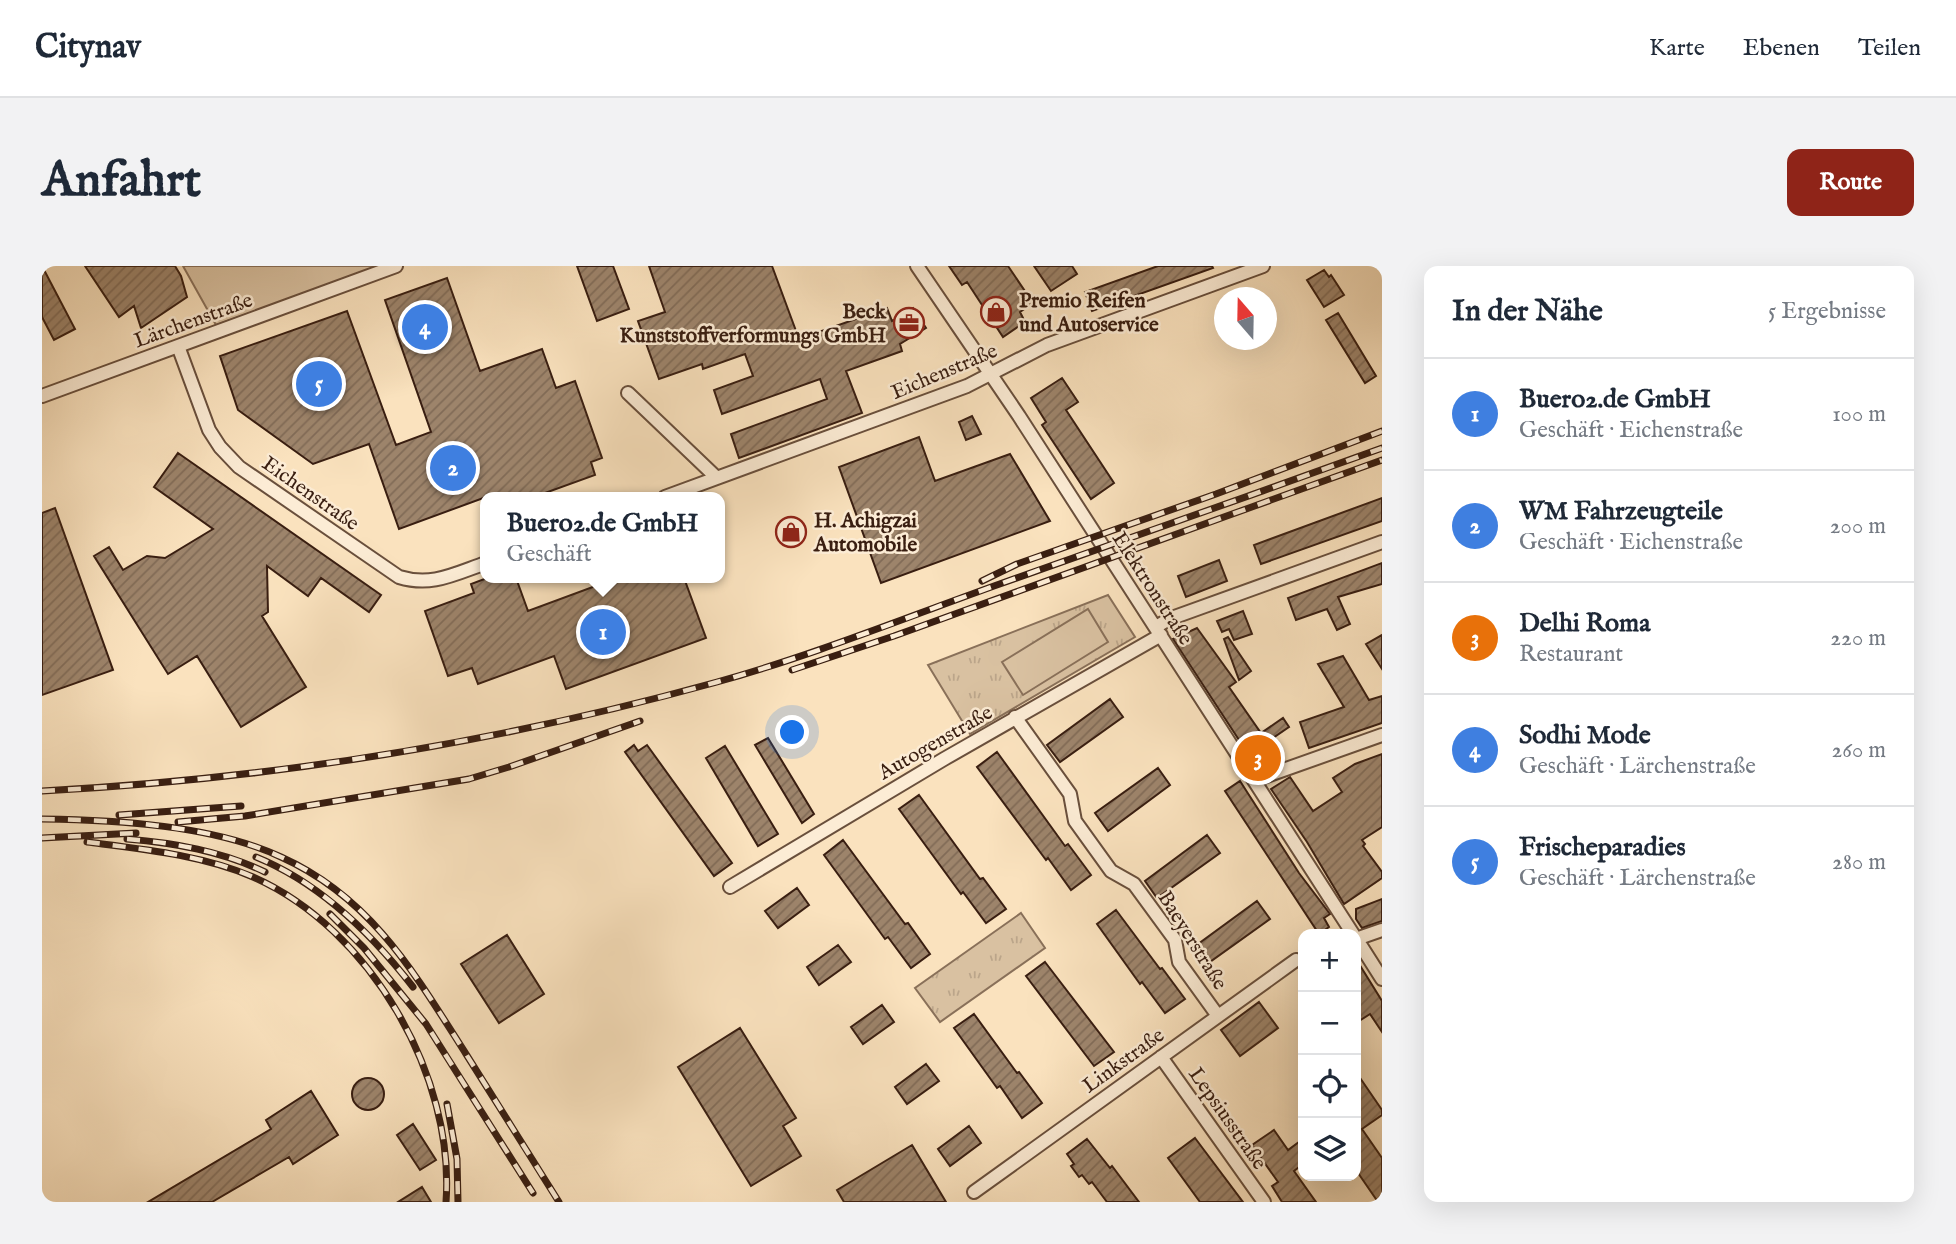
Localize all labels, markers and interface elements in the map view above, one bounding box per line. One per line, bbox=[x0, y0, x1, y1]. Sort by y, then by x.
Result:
text: Citynav bbox=[35, 27, 141, 69]
text: Karte bbox=[1649, 33, 1705, 64]
text: Ebenen bbox=[1743, 33, 1820, 64]
text: Teilen bbox=[1858, 33, 1921, 64]
button: Route bbox=[1787, 149, 1914, 216]
text: Anfahrt bbox=[42, 151, 201, 213]
street label: Lärchenstraße bbox=[130, 287, 257, 355]
north arrow bbox=[1214, 287, 1277, 350]
place label: Premio Reifen und Autoservice bbox=[1019, 288, 1159, 339]
text: In der Nähe bbox=[1452, 293, 1603, 331]
shop icon: Premio Reifen und Autoservice bbox=[979, 295, 1013, 329]
text: 5 Ergebnisse bbox=[1768, 297, 1886, 326]
place label: Beck Kunststoffverformungs GmbH bbox=[620, 299, 887, 350]
pin: 4 bbox=[402, 301, 448, 353]
office icon: Beck Kunststoffverformungs GmbH bbox=[892, 306, 926, 340]
street label: Eichenstraße bbox=[887, 338, 1002, 407]
pin: 5 bbox=[296, 358, 342, 410]
text: Buero2.de GmbH bbox=[1519, 383, 1711, 416]
text: 1 bbox=[1471, 400, 1479, 429]
text: 100 m bbox=[1832, 400, 1886, 429]
text: Geschäft · Eichenstraße bbox=[1519, 416, 1743, 445]
pin: 2 bbox=[430, 442, 476, 494]
street label: Eichenstraße bbox=[256, 451, 364, 538]
popup bbox=[480, 492, 725, 583]
text: WM Fahrzeugteile bbox=[1519, 495, 1723, 528]
text: Buero2.de GmbH bbox=[507, 507, 698, 540]
place label: H. Achigzai Automobile bbox=[813, 508, 917, 559]
text: 2 bbox=[1470, 512, 1480, 541]
text: 200 m bbox=[1830, 512, 1886, 541]
shop icon: H. Achigzai Automobile bbox=[774, 515, 808, 549]
street label: Elektronstraße bbox=[1105, 527, 1199, 651]
text: Geschäft · Eichenstraße bbox=[1519, 528, 1743, 557]
text: Geschäft bbox=[507, 540, 592, 569]
pin: 1 bbox=[580, 606, 626, 658]
text: Delhi Roma bbox=[1519, 607, 1650, 640]
text: 3 bbox=[1471, 624, 1479, 653]
text: 220 m bbox=[1830, 624, 1886, 653]
text: Restaurant bbox=[1519, 640, 1623, 669]
street label: Autogenstraße bbox=[873, 700, 998, 787]
your location bbox=[775, 715, 809, 749]
text: Sodhi Mode bbox=[1519, 719, 1651, 752]
pin: 3 bbox=[1235, 732, 1281, 784]
text: 4 bbox=[1469, 736, 1481, 765]
text: 260 m bbox=[1831, 736, 1886, 765]
text: Geschäft · Lärchenstraße bbox=[1519, 752, 1756, 781]
text: Frischeparadies bbox=[1519, 831, 1686, 864]
text: 5 bbox=[1471, 848, 1479, 877]
text: 280 m bbox=[1832, 848, 1886, 877]
text: Geschäft · Lärchenstraße bbox=[1519, 864, 1756, 893]
street label: Baeyerstraße bbox=[1151, 886, 1233, 996]
map controls bbox=[1298, 929, 1361, 1181]
button: + bbox=[1298, 929, 1361, 992]
button: − bbox=[1298, 992, 1361, 1055]
street label: Linkstraße bbox=[1078, 1022, 1170, 1100]
button: locate bbox=[1298, 1055, 1361, 1118]
street label: Lepsiusstraße bbox=[1182, 1062, 1272, 1176]
button: layers bbox=[1298, 1118, 1361, 1181]

